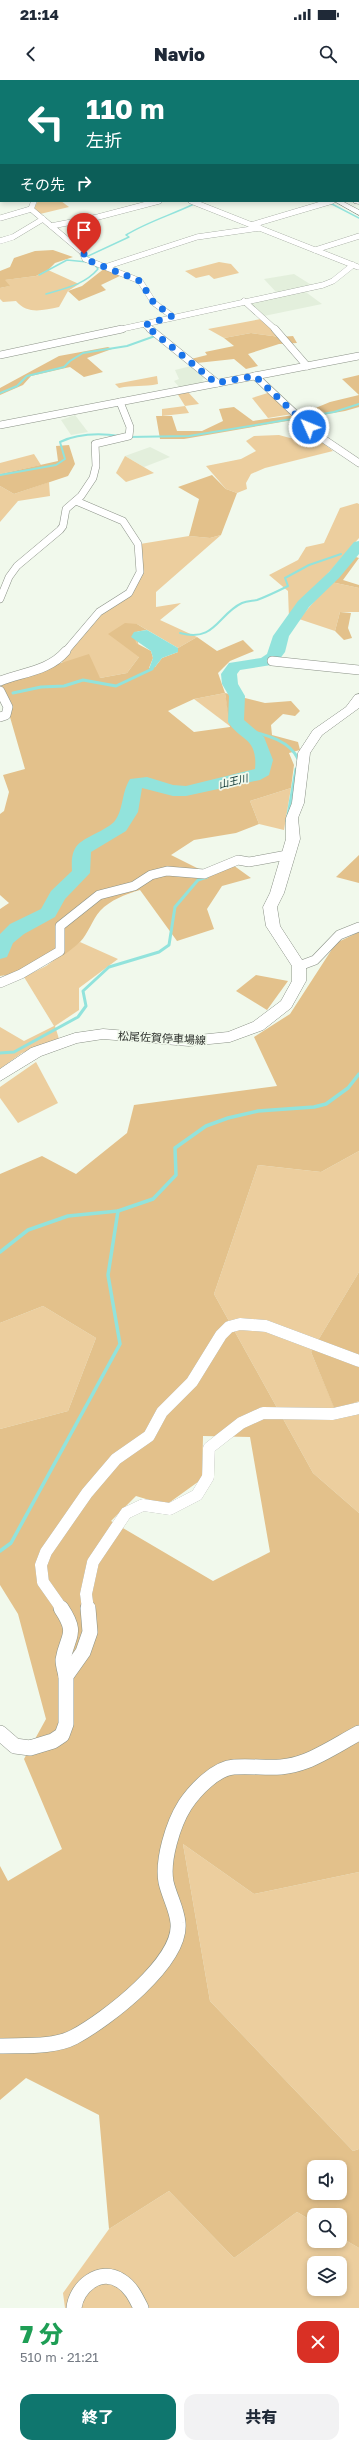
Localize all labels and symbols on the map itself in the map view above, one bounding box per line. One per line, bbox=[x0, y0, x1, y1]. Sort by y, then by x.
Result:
pin bbox=[67, 213, 101, 254]
position arrow bbox=[288, 406, 330, 448]
water label: 山王川 bbox=[217, 771, 250, 790]
street label: 松尾佐賀停車場線 bbox=[118, 1029, 206, 1046]

